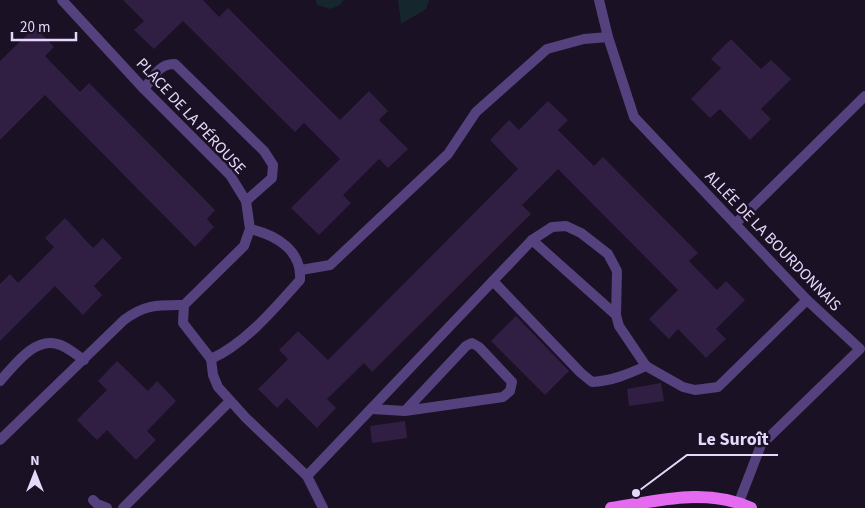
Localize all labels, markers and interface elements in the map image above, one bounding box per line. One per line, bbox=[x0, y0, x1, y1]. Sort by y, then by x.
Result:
scale bar bbox=[12, 10, 76, 42]
text: 20 m bbox=[20, 17, 50, 38]
street label: PLACE DE LA PÉROUSE bbox=[131, 53, 251, 179]
street label: ALLÉE DE LA BOURDONNAIS bbox=[700, 166, 846, 316]
callout: Le Suroît bbox=[687, 422, 778, 455]
text: Le Suroît bbox=[697, 427, 769, 452]
north arrow bbox=[10, 448, 60, 498]
text: N bbox=[30, 451, 40, 471]

